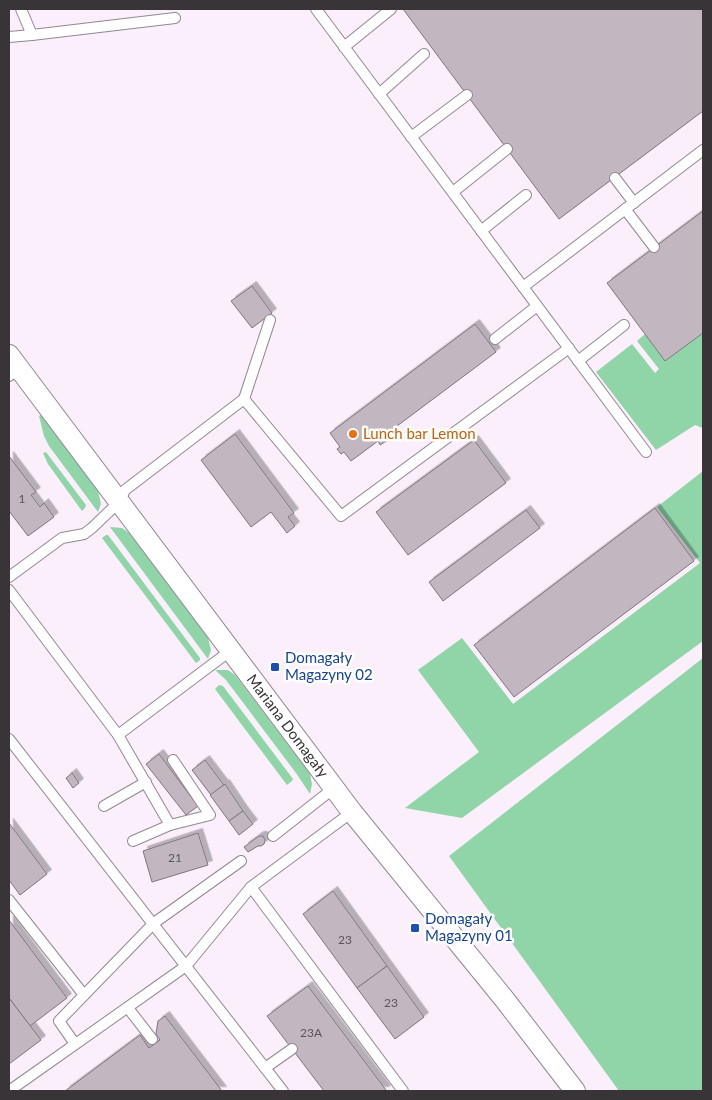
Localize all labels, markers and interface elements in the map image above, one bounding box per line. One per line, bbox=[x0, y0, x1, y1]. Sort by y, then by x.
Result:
place label: Lunch bar Lemon bbox=[363, 424, 476, 442]
marker: Lunch bar Lemon bbox=[347, 428, 359, 440]
house number: 1 bbox=[19, 491, 26, 506]
place label: Domagały Magazyny 02 bbox=[285, 648, 373, 683]
marker: Domagały Magazyny 02 bbox=[269, 661, 281, 673]
street label: Mariana Domagały bbox=[244, 670, 333, 781]
house number: 21 bbox=[168, 850, 182, 865]
place label: Domagały Magazyny 01 bbox=[425, 909, 513, 944]
marker: Domagały Magazyny 01 bbox=[409, 922, 421, 934]
house number: 23 bbox=[338, 932, 352, 947]
house number: 23 bbox=[384, 995, 398, 1010]
house number: 23A bbox=[300, 1025, 323, 1040]

